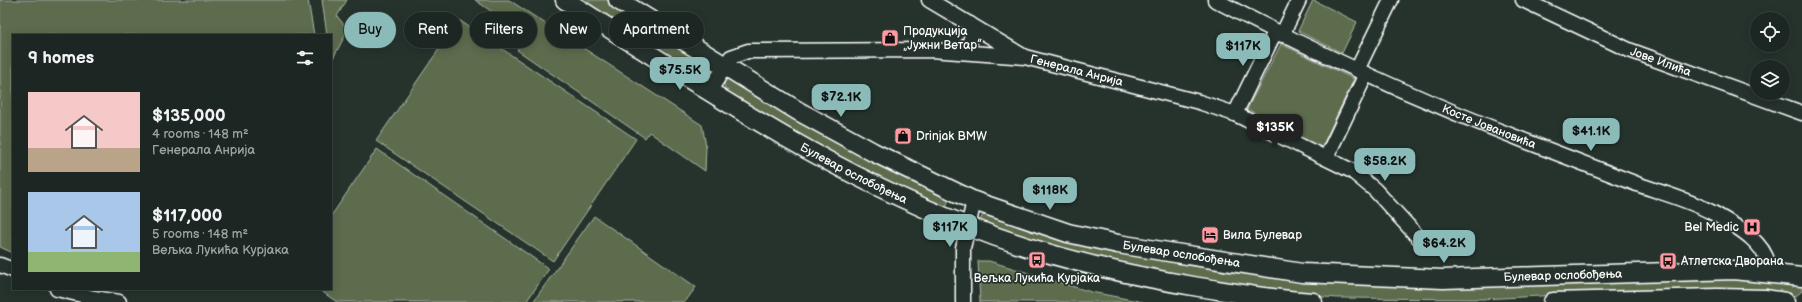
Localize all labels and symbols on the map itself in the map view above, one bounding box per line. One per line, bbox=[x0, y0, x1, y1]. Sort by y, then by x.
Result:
place label: Продукција „Јужни Ветар” bbox=[903, 24, 982, 53]
shop icon: Продукција „Јужни Ветар” bbox=[880, 28, 900, 48]
pin: $117K bbox=[1215, 33, 1271, 67]
street label: Јове Илића bbox=[1628, 44, 1693, 80]
street label: Генерала Анрија bbox=[1029, 51, 1125, 90]
pin: $75.5K bbox=[647, 57, 713, 91]
pin: $72.1K bbox=[808, 84, 874, 118]
street label: Косте Јовановића bbox=[1440, 101, 1538, 152]
pin: $135K bbox=[1247, 114, 1303, 148]
pin: $41.1K bbox=[1558, 118, 1624, 152]
shop icon: Drinjak BMW bbox=[893, 126, 913, 146]
place label: Drinjak BMW bbox=[916, 129, 987, 144]
street label: Булевар ослобођења bbox=[797, 140, 910, 207]
pin: $58.2K bbox=[1352, 148, 1418, 182]
pin: $118K bbox=[1022, 177, 1078, 211]
pin: $117K bbox=[922, 214, 978, 248]
hospital icon: Bel Medic bbox=[1742, 217, 1762, 237]
place label: Bel Medic bbox=[1684, 220, 1739, 235]
hotel icon: Вила Булевар bbox=[1200, 225, 1220, 245]
place label: Вила Булевар bbox=[1223, 228, 1302, 243]
pin: $64.2K bbox=[1411, 230, 1477, 264]
street label: Булевар ослобођења bbox=[1122, 237, 1241, 271]
bus stop icon: Вељка Лукића Курјака bbox=[1027, 250, 1047, 270]
bus stop icon: Атлетска Дворана bbox=[1658, 251, 1678, 271]
place label: Атлетска Дворана bbox=[1680, 254, 1784, 269]
street label: Булевар ослобођења bbox=[1503, 266, 1622, 285]
place label: Вељка Лукића Курјака bbox=[974, 271, 1100, 286]

